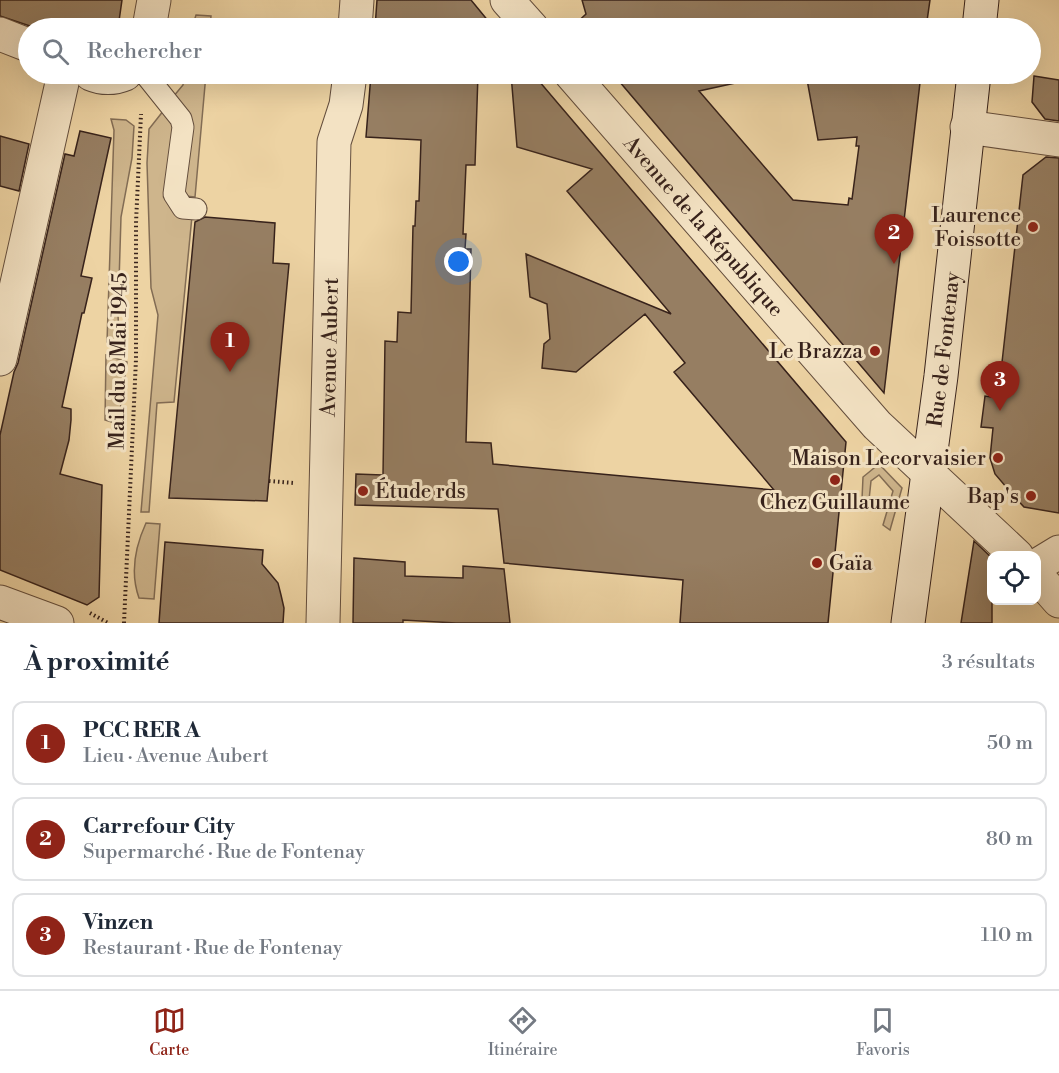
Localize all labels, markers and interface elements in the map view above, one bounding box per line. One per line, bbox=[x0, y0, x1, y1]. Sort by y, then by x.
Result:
search box bbox=[18, 18, 1041, 84]
icon: search bbox=[39, 35, 72, 68]
text: Rechercher bbox=[87, 38, 202, 65]
street label: Avenue de la République bbox=[616, 130, 789, 323]
place label: Laurence Foissotte bbox=[931, 203, 1021, 253]
pin: 2 bbox=[874, 214, 914, 264]
marker: Laurence Foissotte bbox=[1026, 220, 1040, 234]
your location bbox=[444, 247, 473, 276]
street label: Rue de Fontenay bbox=[922, 270, 966, 429]
street label: Mail du 8 Mai 1945 bbox=[104, 272, 134, 450]
street label: Avenue Aubert bbox=[316, 276, 345, 418]
pin: 1 bbox=[210, 322, 250, 372]
place label: Le Brazza bbox=[769, 339, 863, 365]
marker: Le Brazza bbox=[868, 344, 882, 358]
pin: 3 bbox=[980, 362, 1020, 411]
place label: Maison Lecorvaisier bbox=[791, 446, 986, 472]
marker: Maison Lecorvaisier bbox=[991, 451, 1005, 465]
marker: Chez Guillaume bbox=[828, 473, 842, 487]
place label: Étude rds bbox=[375, 477, 466, 505]
marker: Étude rds bbox=[356, 484, 370, 498]
place label: Bap's bbox=[967, 484, 1019, 510]
marker: Bap's bbox=[1024, 489, 1038, 503]
place label: Chez Guillaume bbox=[760, 490, 910, 516]
place label: Gaïa bbox=[829, 551, 873, 577]
map controls bbox=[987, 551, 1041, 605]
button: locate bbox=[987, 551, 1041, 605]
marker: Gaïa bbox=[810, 556, 824, 570]
text: À proximité bbox=[24, 646, 169, 678]
text: 3 résultats bbox=[942, 650, 1035, 675]
text: PCC RER A bbox=[83, 717, 200, 744]
text: 1 bbox=[41, 731, 50, 756]
text: 50 m bbox=[987, 731, 1033, 756]
text: Lieu · Avenue Aubert bbox=[83, 744, 269, 769]
text: Carrefour City bbox=[83, 813, 235, 840]
text: 2 bbox=[39, 827, 52, 852]
text: 80 m bbox=[986, 827, 1033, 852]
text: Supermarché · Rue de Fontenay bbox=[83, 840, 365, 865]
text: Vinzen bbox=[83, 909, 153, 936]
text: 3 bbox=[39, 923, 52, 948]
text: 110 m bbox=[981, 923, 1033, 948]
text: Restaurant · Rue de Fontenay bbox=[83, 936, 342, 961]
tab: Carte bbox=[149, 1004, 189, 1060]
tab: Itinéraire bbox=[488, 1004, 558, 1060]
tab: Favoris bbox=[856, 1004, 910, 1060]

